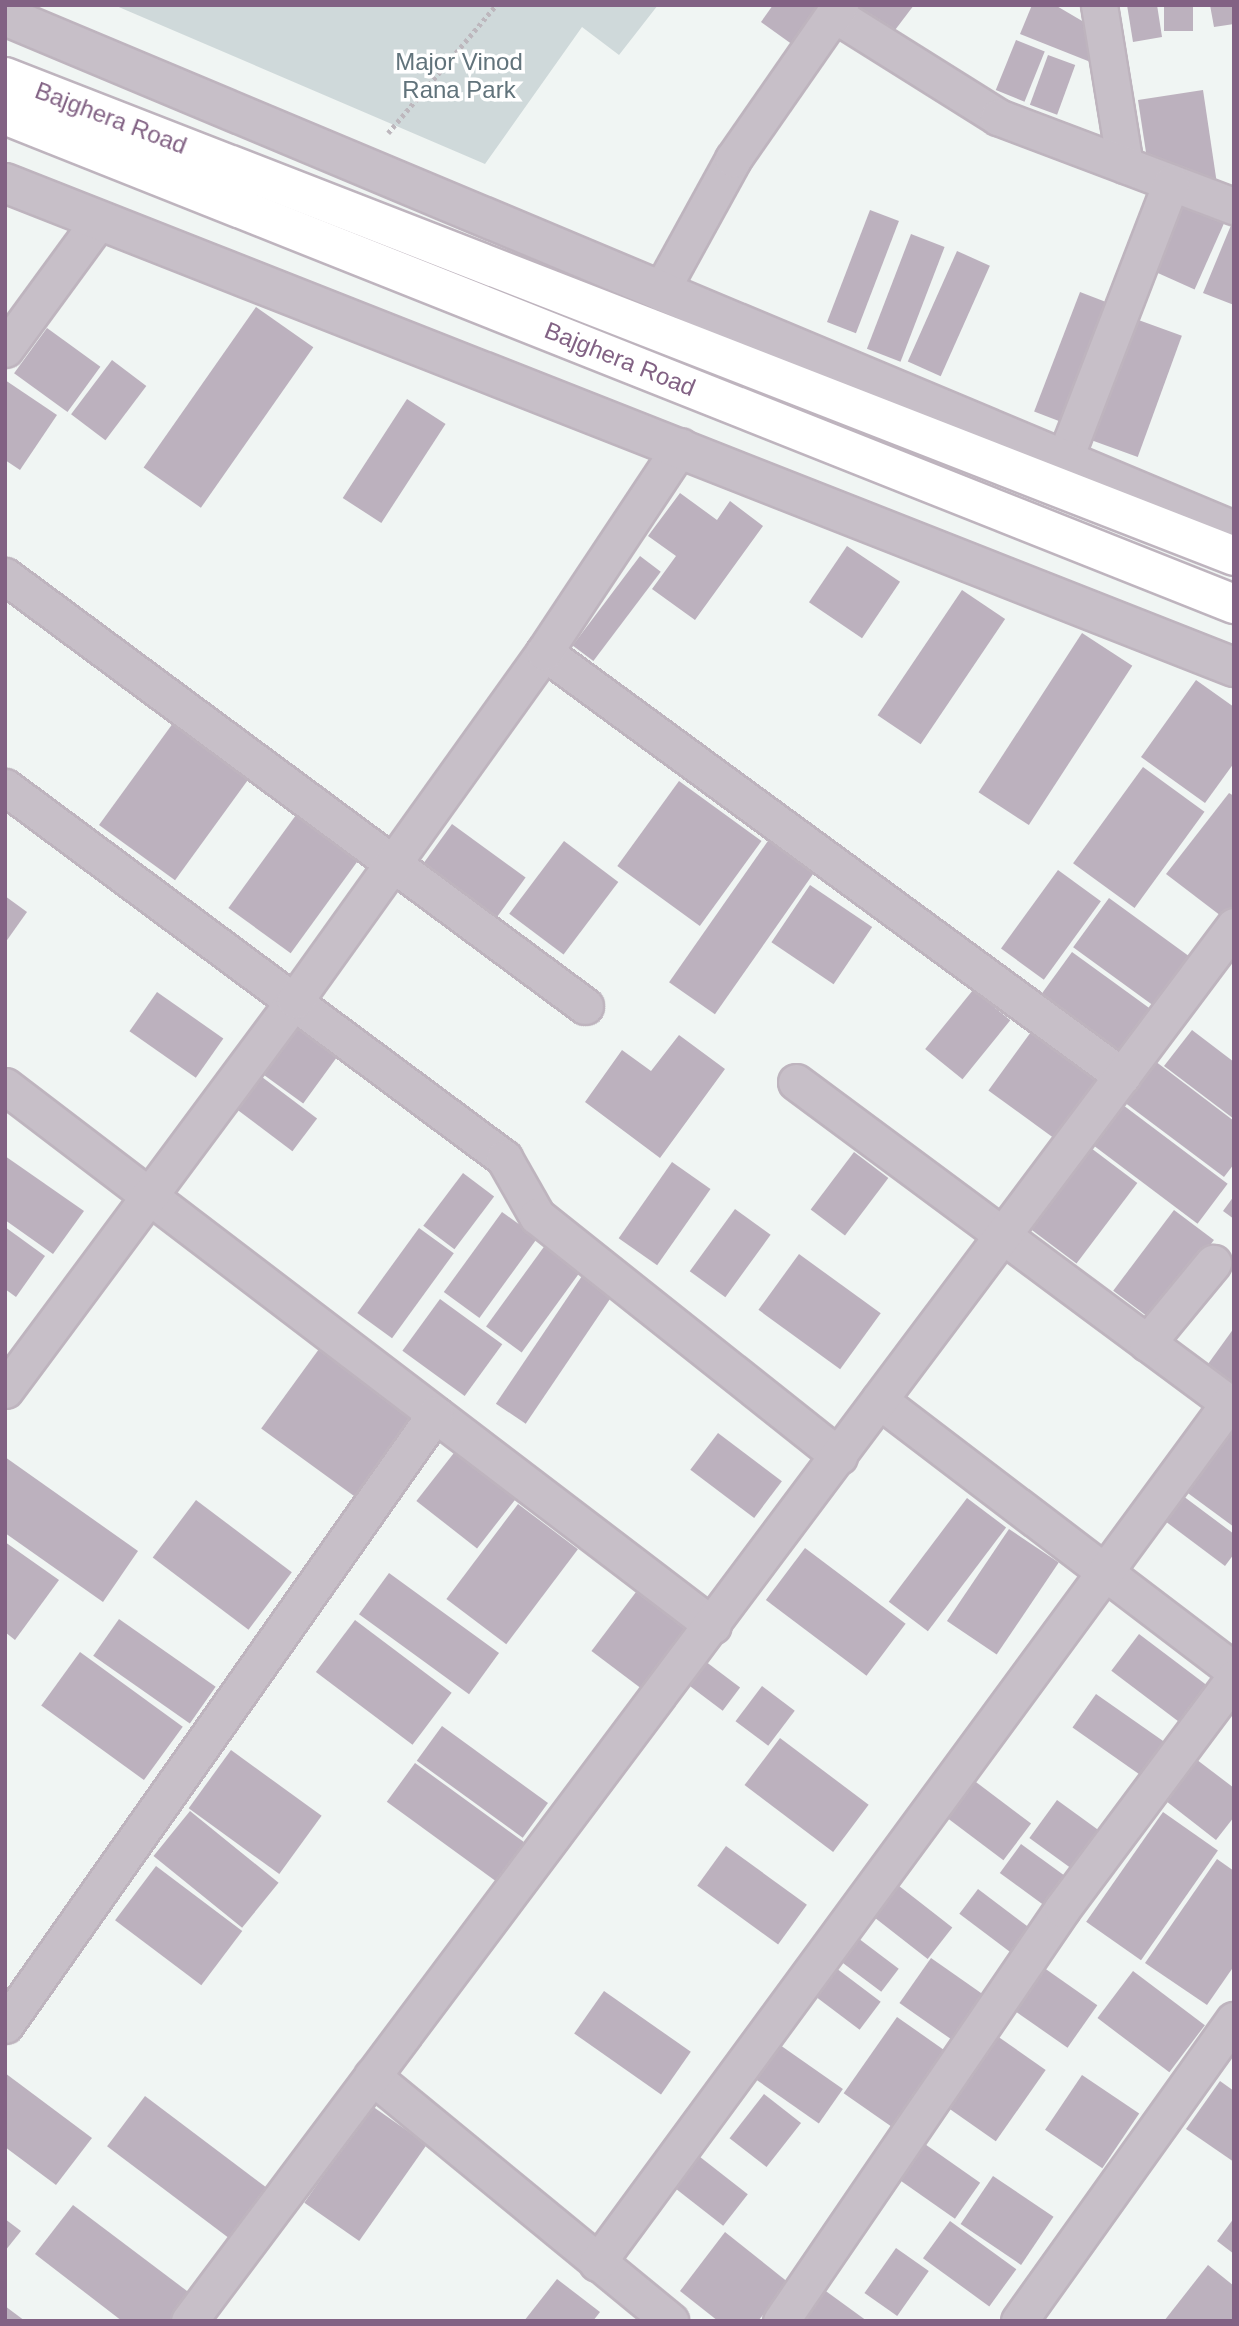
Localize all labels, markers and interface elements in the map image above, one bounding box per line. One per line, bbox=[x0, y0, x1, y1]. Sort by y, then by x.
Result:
park label: Major Vinod Rana Park bbox=[395, 48, 523, 104]
street label: Bajghera Road bbox=[31, 76, 191, 160]
street label: Bajghera Road bbox=[540, 316, 700, 402]

